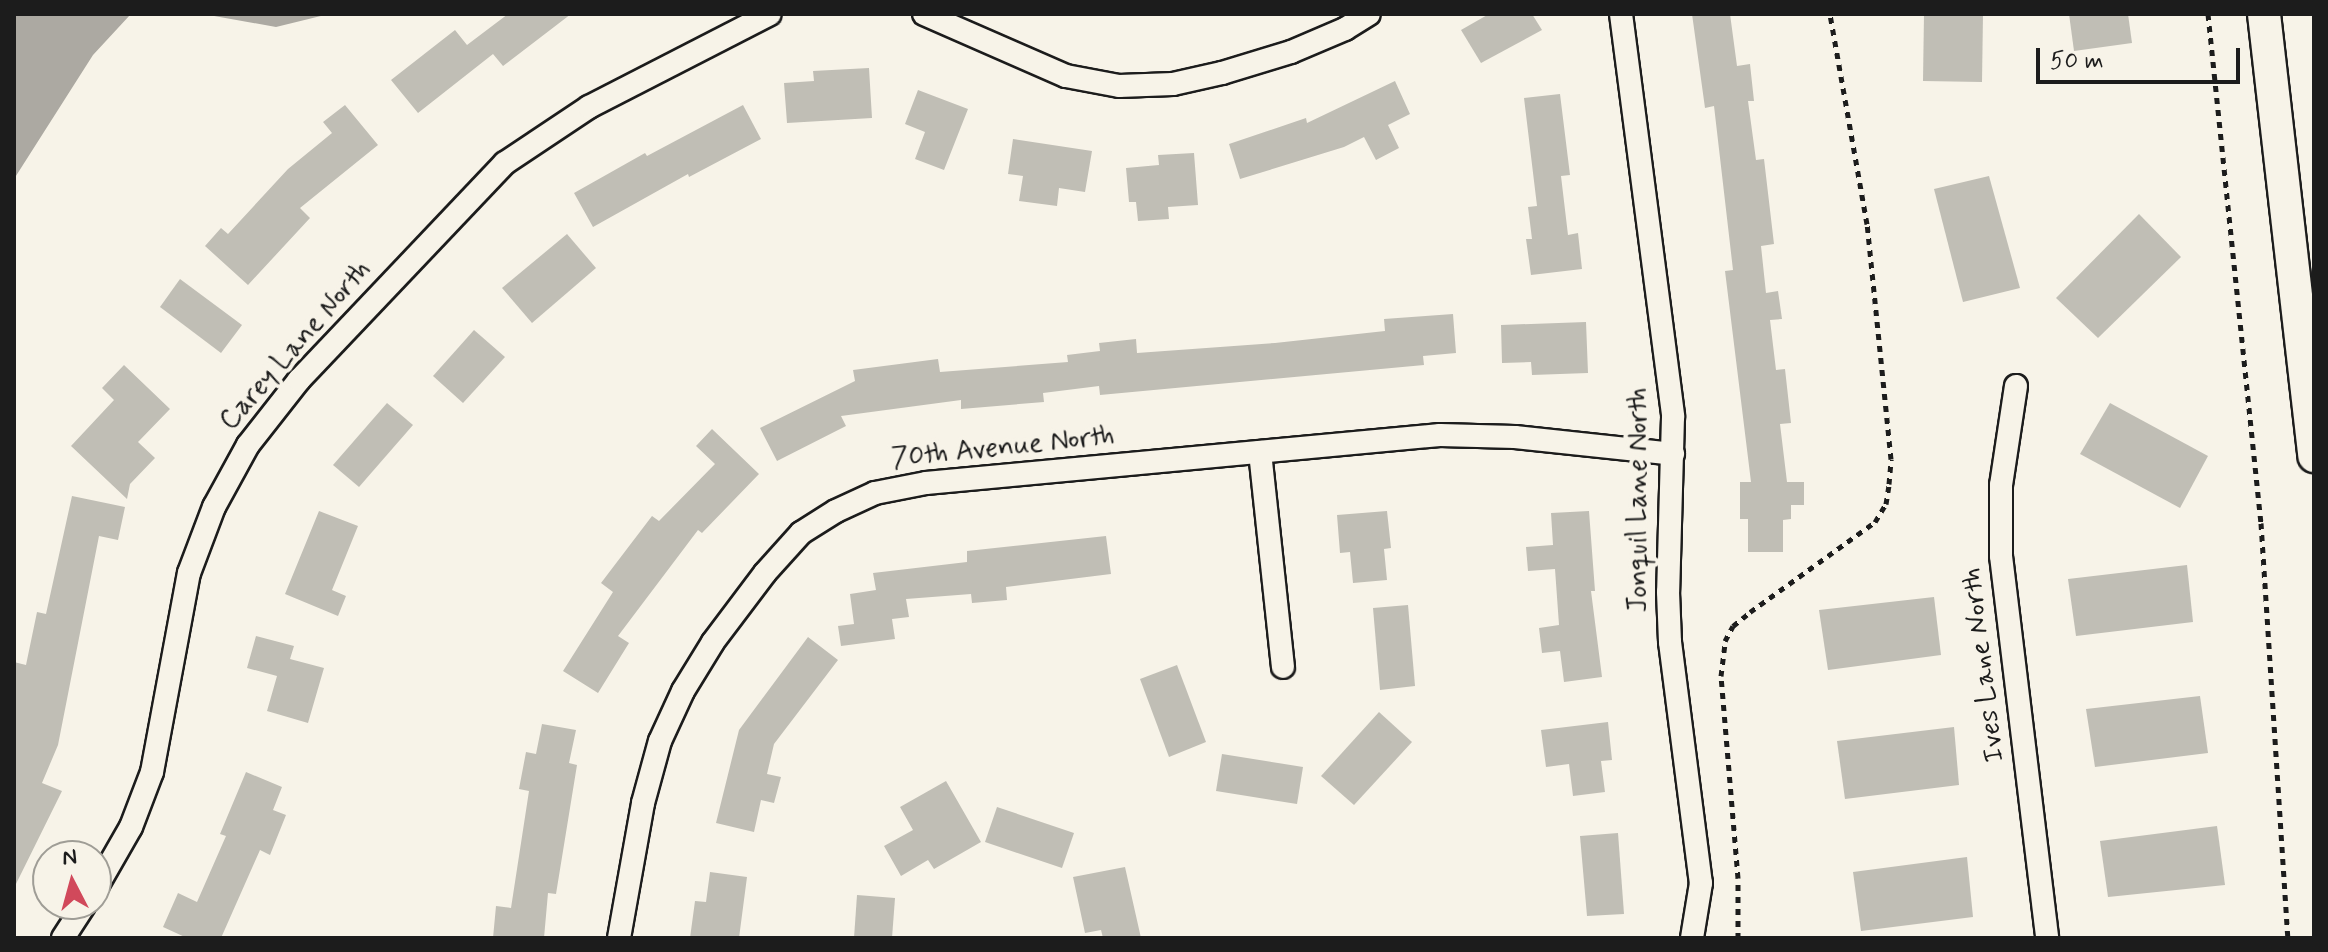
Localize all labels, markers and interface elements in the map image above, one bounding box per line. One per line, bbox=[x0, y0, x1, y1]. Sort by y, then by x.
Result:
scale bar bbox=[2040, 32, 2244, 82]
text: 50 m bbox=[2050, 46, 2104, 77]
street label: Carey Lane North bbox=[214, 255, 378, 437]
street label: Jonquil Lane North bbox=[1622, 389, 1656, 611]
street label: 70th Avenue North bbox=[890, 420, 1116, 476]
street label: Ives Lane North bbox=[1956, 567, 2012, 763]
north arrow bbox=[32, 840, 112, 920]
text: N bbox=[61, 843, 78, 873]

